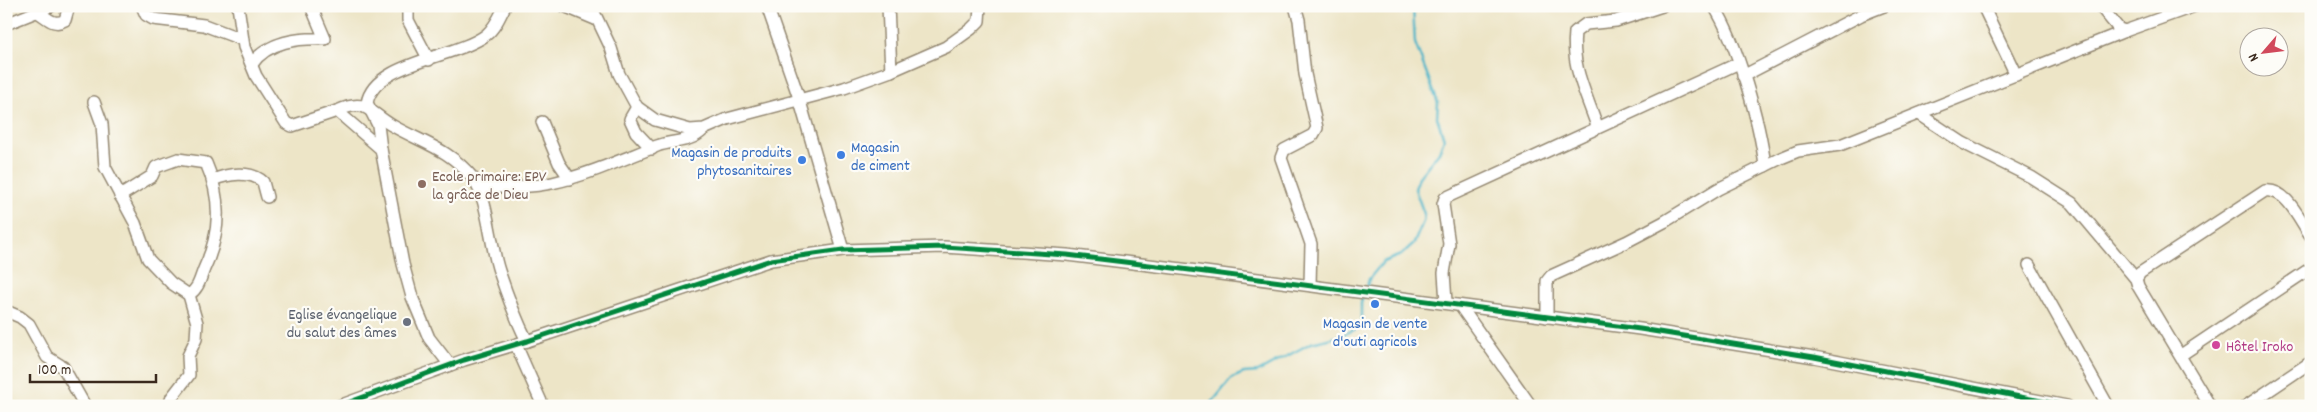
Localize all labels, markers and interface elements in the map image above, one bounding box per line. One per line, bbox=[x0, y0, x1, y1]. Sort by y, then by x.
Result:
north arrow bbox=[2240, 28, 2290, 78]
text: N bbox=[2244, 49, 2265, 65]
place label: Magasin de ciment bbox=[851, 137, 910, 178]
place label: Magasin de produits phytosanitaires bbox=[671, 142, 792, 183]
marker: Magasin de ciment bbox=[835, 149, 847, 161]
marker: Magasin de produits phytosanitaires bbox=[796, 154, 808, 166]
place label: Ecole primaire: EPV la grâce de Dieu bbox=[432, 166, 547, 207]
marker: Ecole primaire: EPV la grâce de Dieu bbox=[416, 178, 428, 190]
marker: Magasin de vente d'outi agricols bbox=[1369, 298, 1381, 310]
place label: Eglise évangelique du salut des âmes bbox=[287, 304, 397, 345]
place label: Magasin de vente d'outi agricols bbox=[1323, 313, 1427, 354]
marker: Eglise évangelique du salut des âmes bbox=[401, 316, 413, 328]
place label: Hôtel Iroko bbox=[2226, 336, 2293, 359]
marker: Hôtel Iroko bbox=[2210, 339, 2222, 351]
scale bar bbox=[30, 352, 156, 384]
text: 100 m bbox=[38, 360, 71, 382]

